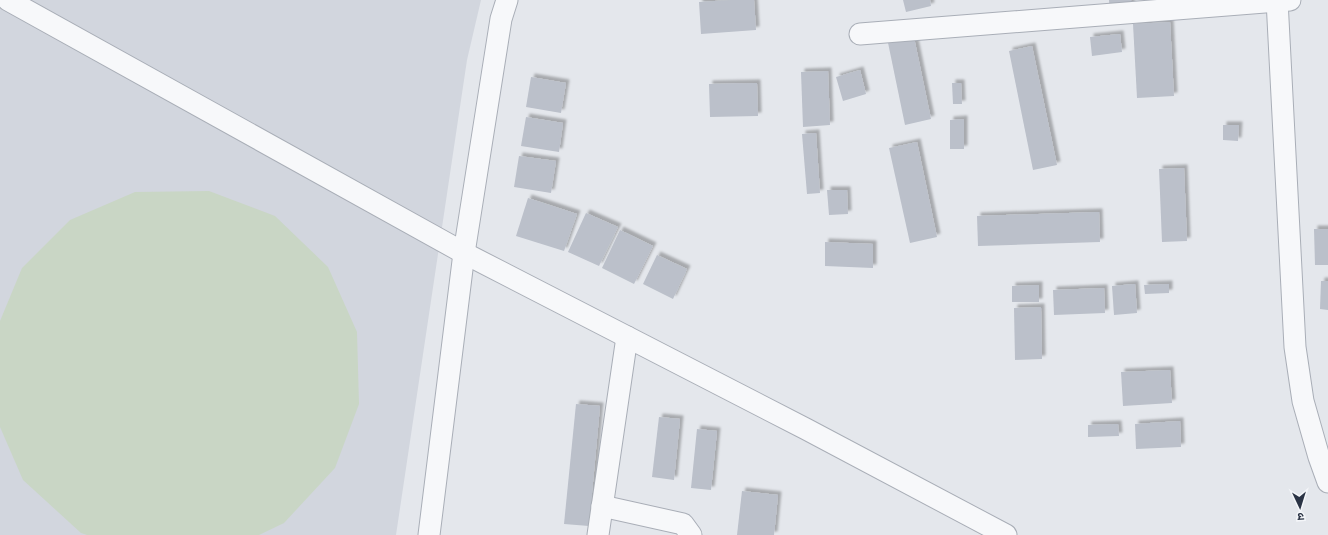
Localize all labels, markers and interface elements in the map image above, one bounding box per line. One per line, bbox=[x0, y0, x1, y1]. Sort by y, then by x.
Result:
north arrow bbox=[1280, 487, 1320, 527]
text: उ bbox=[1297, 511, 1304, 523]

